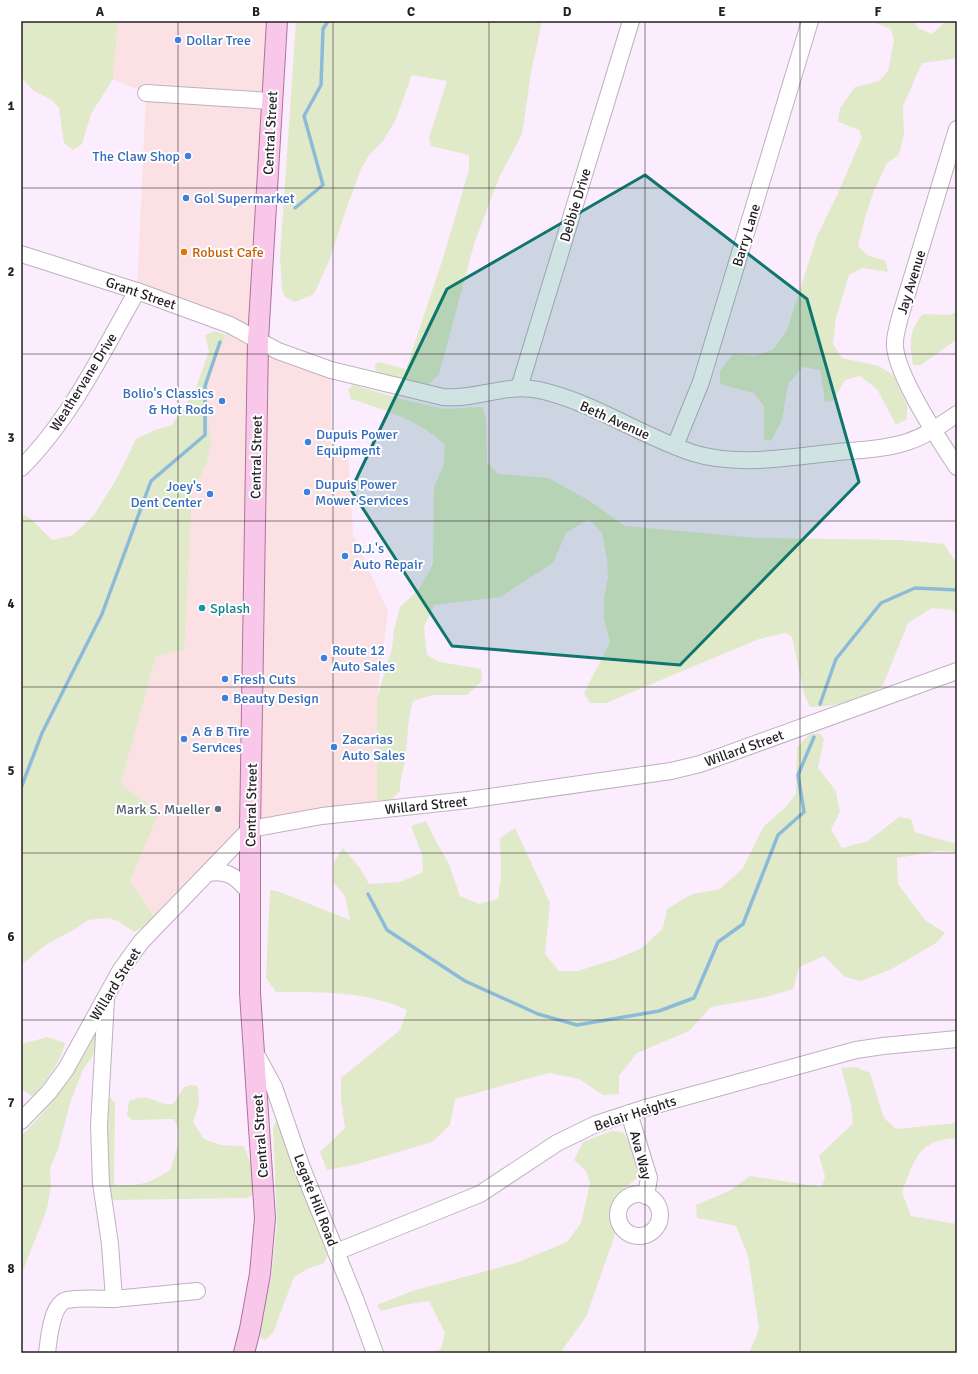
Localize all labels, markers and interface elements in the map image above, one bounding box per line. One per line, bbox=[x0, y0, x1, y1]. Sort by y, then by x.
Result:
text: A bbox=[96, 4, 105, 20]
text: B bbox=[252, 4, 260, 20]
text: C bbox=[407, 4, 415, 20]
text: D bbox=[563, 4, 572, 20]
text: E bbox=[718, 4, 726, 20]
text: F bbox=[875, 4, 882, 20]
place label: Dollar Tree bbox=[186, 32, 251, 49]
marker: Dollar Tree bbox=[173, 35, 183, 45]
street label: Central Street bbox=[260, 91, 281, 175]
text: 1 bbox=[7, 98, 15, 114]
place label: The Claw Shop bbox=[93, 148, 180, 165]
marker: The Claw Shop bbox=[183, 151, 193, 161]
street label: Debbie Drive bbox=[556, 166, 595, 244]
place label: Gol Supermarket bbox=[194, 190, 295, 207]
marker: Gol Supermarket bbox=[181, 193, 191, 203]
street label: Barry Lane bbox=[729, 202, 764, 269]
place label: Robust Cafe bbox=[192, 244, 264, 261]
marker: Robust Cafe bbox=[179, 247, 189, 257]
street label: Jay Avenue bbox=[894, 248, 929, 316]
text: 2 bbox=[7, 264, 15, 280]
street label: Grant Street bbox=[103, 274, 178, 313]
street label: Weathervane Drive bbox=[46, 330, 121, 435]
place label: Bolio's Classics & Hot Rods bbox=[123, 385, 214, 418]
marker: Bolio's Classics & Hot Rods bbox=[217, 396, 227, 406]
street label: Beth Avenue bbox=[577, 397, 652, 443]
street label: Central Street bbox=[247, 415, 266, 499]
place label: Dupuis Power Equipment bbox=[316, 426, 398, 459]
text: 3 bbox=[7, 430, 15, 446]
marker: Dupuis Power Equipment bbox=[303, 437, 313, 447]
place label: Dupuis Power Mower Services bbox=[315, 476, 409, 509]
place label: Joey's Dent Center bbox=[130, 478, 203, 511]
marker: Dupuis Power Mower Services bbox=[302, 487, 312, 497]
marker: Joey's Dent Center bbox=[205, 489, 215, 499]
place label: D.J.'s Auto Repair bbox=[353, 540, 424, 573]
marker: D.J.'s Auto Repair bbox=[340, 551, 350, 561]
text: 4 bbox=[7, 596, 15, 612]
place label: Splash bbox=[210, 600, 250, 617]
marker: Splash bbox=[197, 603, 207, 613]
place label: Route 12 Auto Sales bbox=[332, 642, 395, 675]
marker: Route 12 Auto Sales bbox=[319, 653, 329, 663]
place label: Fresh Cuts bbox=[233, 671, 296, 688]
marker: Fresh Cuts bbox=[220, 674, 230, 684]
place label: Beauty Design bbox=[233, 690, 319, 707]
marker: Beauty Design bbox=[220, 693, 230, 703]
place label: A & B Tire Services bbox=[192, 723, 250, 756]
street label: Willard Street bbox=[702, 726, 786, 771]
place label: Zacarias Auto Sales bbox=[342, 731, 405, 764]
marker: A & B Tire Services bbox=[179, 734, 189, 744]
marker: Zacarias Auto Sales bbox=[329, 742, 339, 752]
text: 5 bbox=[7, 763, 15, 779]
street label: Central Street bbox=[242, 763, 261, 847]
street label: Willard Street bbox=[384, 793, 468, 818]
place label: Mark S. Mueller bbox=[116, 801, 211, 818]
marker: Mark S. Mueller bbox=[213, 804, 223, 814]
text: 6 bbox=[7, 929, 15, 945]
street label: Willard Street bbox=[86, 945, 145, 1024]
street label: Belair Heights bbox=[592, 1092, 678, 1135]
street label: Central Street bbox=[249, 1094, 272, 1178]
text: 7 bbox=[7, 1095, 15, 1111]
street label: Ava Way bbox=[626, 1129, 655, 1182]
street label: Legate Hill Road bbox=[290, 1152, 341, 1249]
text: 8 bbox=[7, 1261, 15, 1277]

